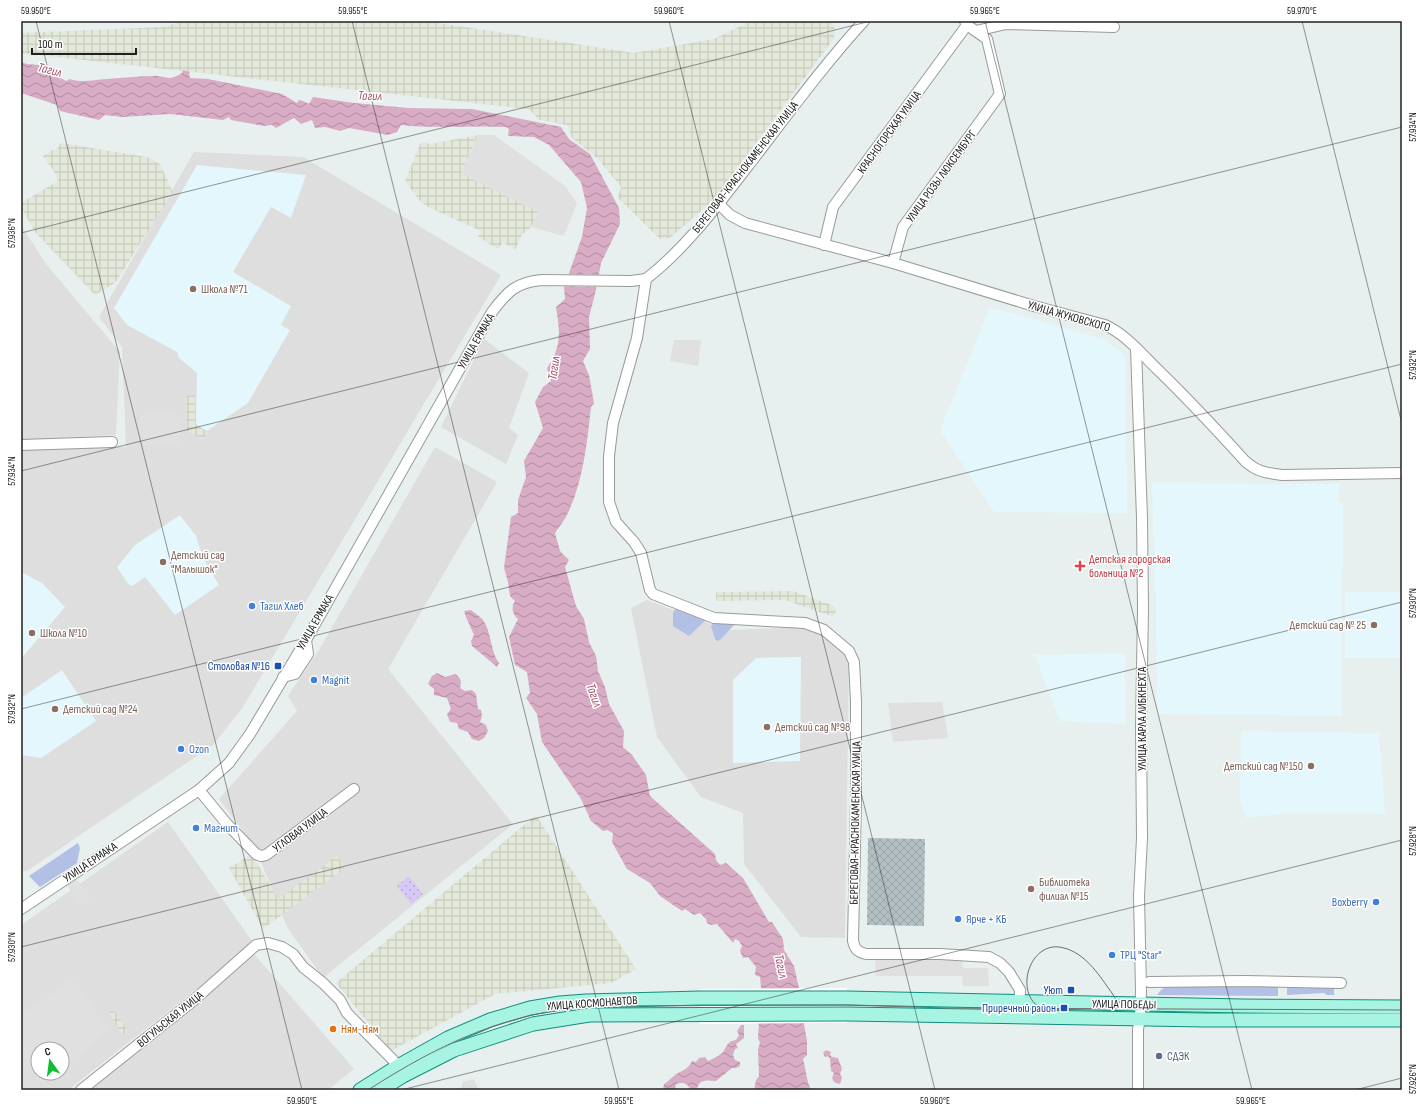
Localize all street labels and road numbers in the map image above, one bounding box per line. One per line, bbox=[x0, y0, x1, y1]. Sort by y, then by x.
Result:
street label: КРАСНОГОРСКАЯ УЛИЦА bbox=[854, 87, 925, 177]
street label: БЕРЕГОВАЯ-КРАСНОКАМЕНСКАЯ УЛИЦА bbox=[689, 98, 802, 236]
street label: УЛИЦА РОЗЫ ЛЮКСЕМБУРГ bbox=[903, 127, 980, 225]
street label: УЛИЦА ЖУКОВСКОГО bbox=[1026, 298, 1112, 335]
street label: УЛИЦА ЕРМАКА bbox=[454, 310, 499, 372]
street label: УЛИЦА ЕРМАКА bbox=[293, 591, 338, 653]
street label: УЛИЦА КАРЛА ЛИБКНЕХТА bbox=[1135, 666, 1150, 771]
street label: БЕРЕГОВАЯ-КРАСНОКАМЕНСКАЯ УЛИЦА bbox=[847, 740, 864, 905]
street label: УГЛОВАЯ УЛИЦА bbox=[270, 804, 331, 856]
street label: УЛИЦА ЕРМАКА bbox=[60, 838, 121, 886]
street label: ВОГУЛЬСКАЯ УЛИЦА bbox=[134, 987, 207, 1051]
street label: УЛИЦА КОСМОНАВТОВ bbox=[546, 993, 638, 1014]
street label: УЛИЦА ПОБЕДЫ bbox=[1092, 996, 1156, 1013]

